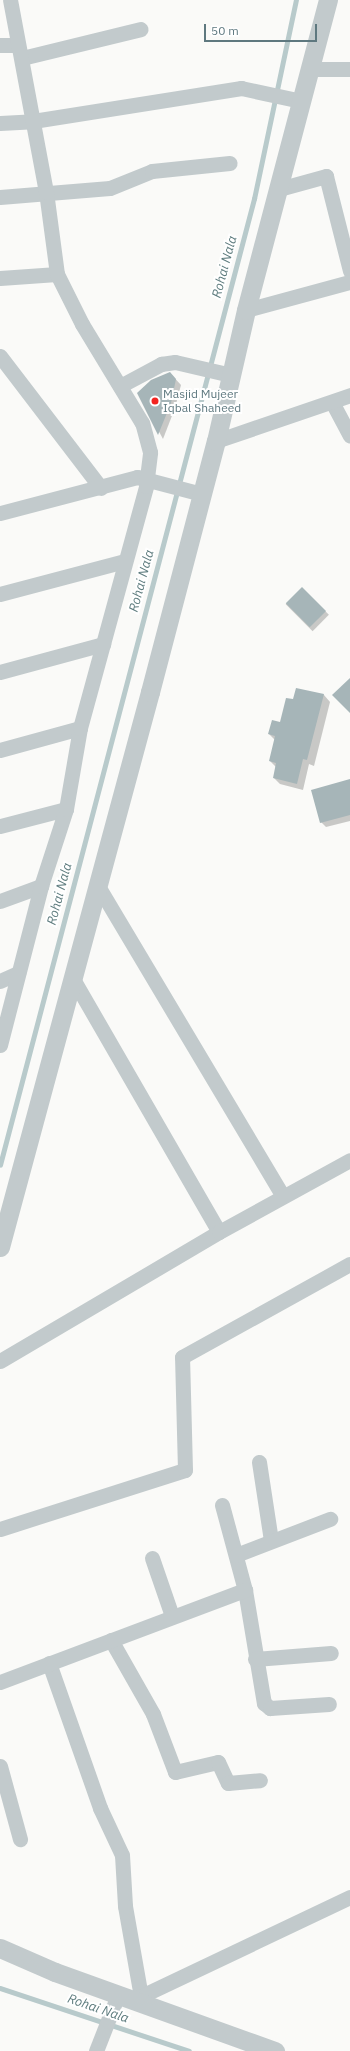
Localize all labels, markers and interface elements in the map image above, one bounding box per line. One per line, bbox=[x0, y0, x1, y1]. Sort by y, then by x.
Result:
scale bar bbox=[206, 16, 319, 42]
text: 50 m bbox=[211, 23, 239, 38]
water label: Rohai Nala bbox=[209, 234, 241, 300]
place label: Masjid Mujeer Iqbal Shaheed bbox=[163, 387, 241, 415]
marker: Masjid Mujeer Iqbal Shaheed bbox=[150, 396, 160, 406]
water label: Rohai Nala bbox=[126, 548, 158, 614]
water label: Rohai Nala bbox=[44, 861, 76, 927]
water label: Rohai Nala bbox=[65, 1991, 131, 2027]

